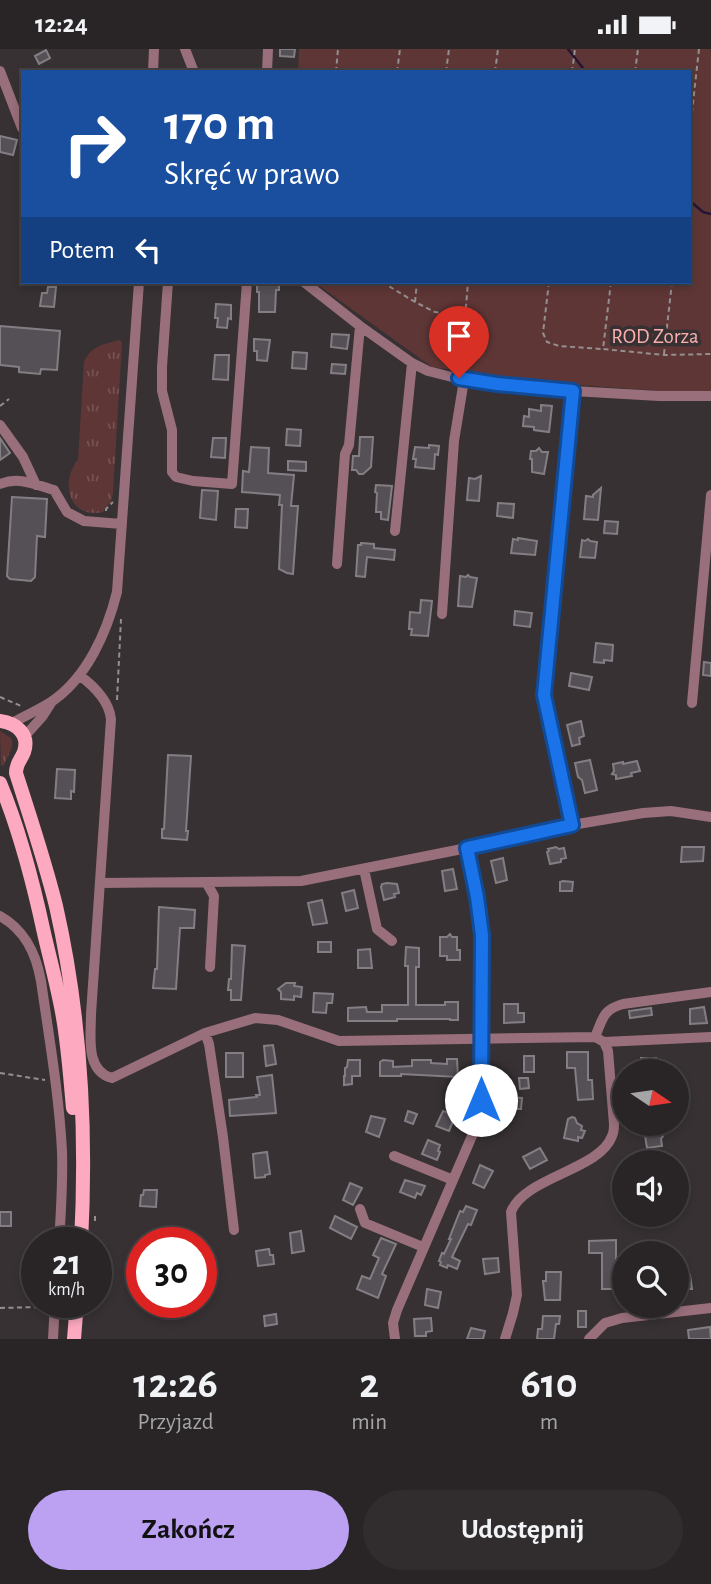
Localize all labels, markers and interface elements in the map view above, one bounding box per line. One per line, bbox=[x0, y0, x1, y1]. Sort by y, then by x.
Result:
text: 12:24 bbox=[35, 11, 88, 37]
icon: right bbox=[49, 98, 140, 189]
text: 170 m bbox=[164, 100, 275, 149]
text: Skręć w prawo bbox=[164, 158, 340, 190]
icon: left bbox=[129, 231, 167, 269]
text: Potem bbox=[49, 237, 115, 263]
pin bbox=[429, 306, 489, 378]
icon: arrive bbox=[440, 317, 478, 355]
park label: ROD Zorza bbox=[611, 326, 699, 347]
north arrow bbox=[612, 1059, 690, 1136]
map controls bbox=[612, 1059, 689, 1318]
position arrow bbox=[444, 1063, 518, 1137]
button: sound bbox=[612, 1150, 689, 1227]
speed limit sign: 30 bbox=[126, 1227, 217, 1318]
button: search bbox=[612, 1241, 689, 1318]
text: 21 bbox=[52, 1246, 81, 1281]
text: km/h bbox=[48, 1281, 85, 1299]
text: 12:26 bbox=[133, 1363, 218, 1405]
text: 2 bbox=[359, 1363, 379, 1405]
text: 610 bbox=[520, 1363, 578, 1405]
text: Przyjazd bbox=[138, 1411, 214, 1434]
text: min bbox=[351, 1411, 387, 1434]
text: m bbox=[540, 1411, 558, 1434]
button: Zakończ bbox=[28, 1490, 349, 1570]
button: Udostępnij bbox=[363, 1490, 683, 1570]

